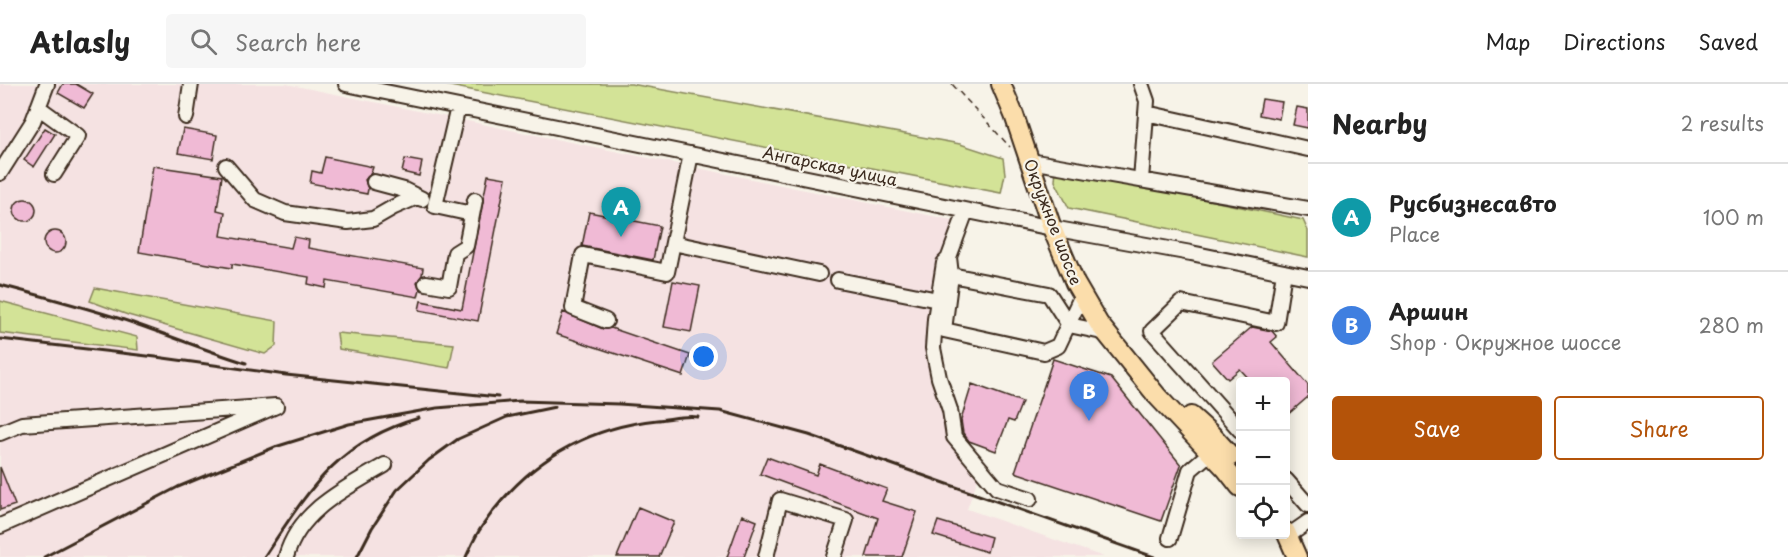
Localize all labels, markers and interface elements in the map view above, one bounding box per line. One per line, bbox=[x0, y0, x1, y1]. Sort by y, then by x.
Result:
search box bbox=[166, 14, 586, 68]
text: Atlasly bbox=[30, 20, 130, 63]
icon: search bbox=[187, 25, 220, 58]
text: Search here bbox=[235, 25, 361, 58]
text: Map bbox=[1485, 25, 1530, 57]
text: Directions bbox=[1563, 25, 1665, 57]
text: Saved bbox=[1698, 25, 1758, 57]
text: Nearby bbox=[1332, 104, 1427, 143]
text: 2 results bbox=[1681, 108, 1764, 138]
street label: Ангарская улица bbox=[761, 139, 900, 191]
street label: Окружное шоссе bbox=[1019, 155, 1089, 288]
text: Русбизнесавто bbox=[1389, 186, 1557, 219]
pin: A bbox=[602, 188, 640, 237]
text: A bbox=[1344, 202, 1359, 232]
text: 100 m bbox=[1703, 202, 1764, 232]
text: Place bbox=[1389, 219, 1440, 249]
text: Аршин bbox=[1389, 294, 1468, 327]
text: B bbox=[1345, 310, 1358, 340]
text: 280 m bbox=[1699, 310, 1764, 340]
text: Shop · Окружное шоссе bbox=[1389, 327, 1621, 357]
your location bbox=[689, 342, 718, 371]
pin: B bbox=[1070, 372, 1108, 421]
map controls bbox=[1236, 377, 1290, 539]
button: + bbox=[1236, 377, 1290, 431]
button: Save bbox=[1332, 396, 1542, 460]
button: Share bbox=[1554, 396, 1764, 460]
button: − bbox=[1236, 431, 1290, 485]
button: locate bbox=[1236, 485, 1290, 539]

